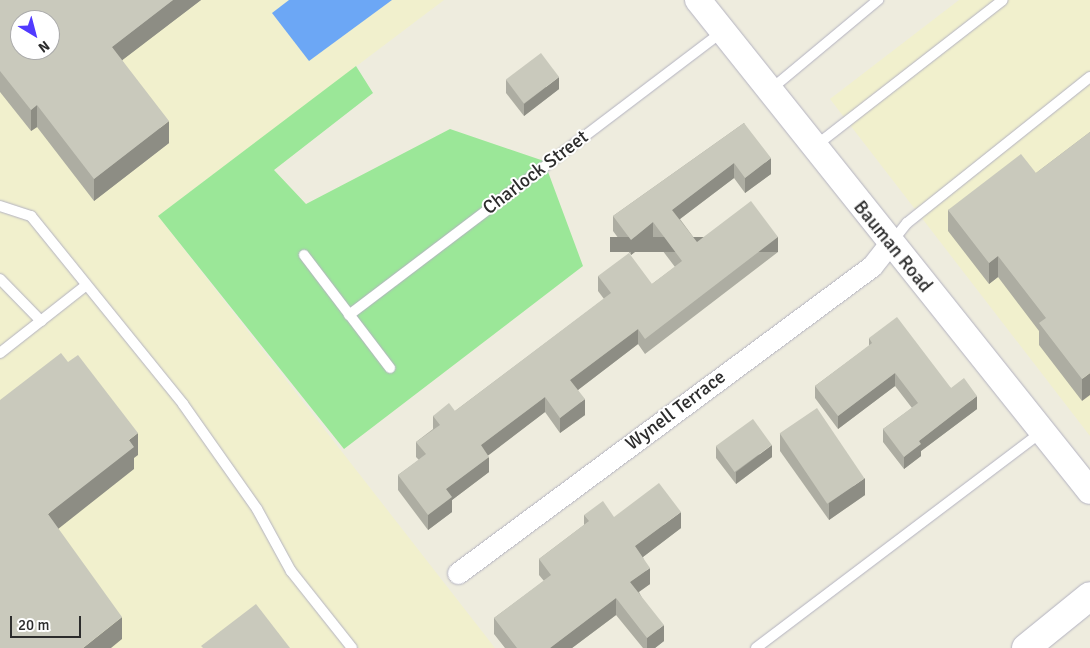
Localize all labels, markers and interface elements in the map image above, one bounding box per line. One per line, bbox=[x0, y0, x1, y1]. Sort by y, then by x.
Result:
north arrow bbox=[10, 10, 60, 60]
text: N bbox=[35, 37, 53, 56]
street label: Charlock Street bbox=[479, 126, 593, 220]
street label: Bauman Road bbox=[848, 196, 936, 298]
street label: Wynell Terrace bbox=[622, 366, 730, 456]
scale bar bbox=[12, 606, 84, 638]
text: 20 m bbox=[18, 616, 49, 634]

